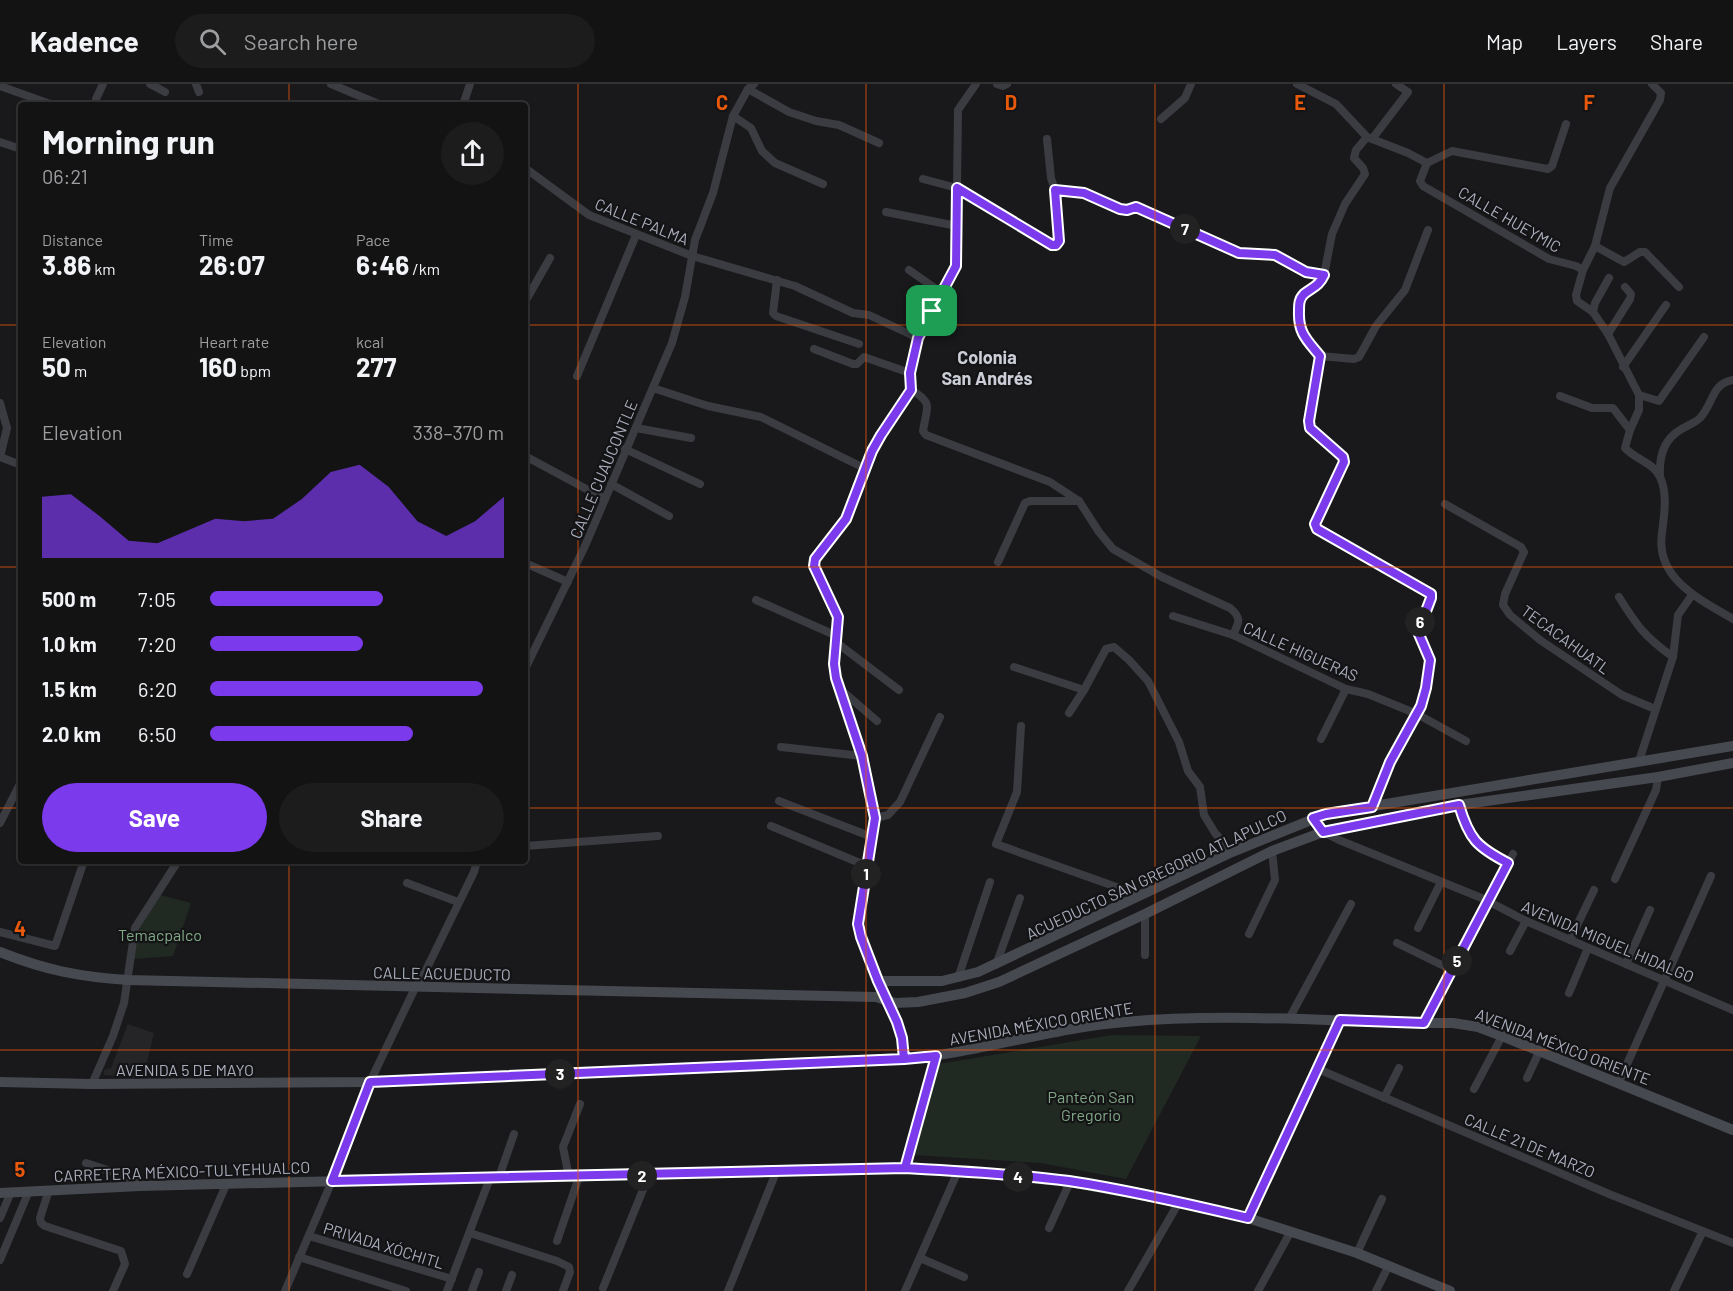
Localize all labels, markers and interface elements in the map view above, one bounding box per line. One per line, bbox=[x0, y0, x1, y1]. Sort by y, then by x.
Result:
search box bbox=[175, 14, 595, 68]
text: Kadence bbox=[30, 24, 139, 58]
icon: search bbox=[196, 25, 229, 58]
text: Search here bbox=[244, 28, 358, 54]
text: Map bbox=[1486, 29, 1523, 54]
text: Layers bbox=[1556, 29, 1617, 54]
text: Share bbox=[1650, 29, 1703, 54]
text: C bbox=[716, 90, 728, 114]
text: D bbox=[1005, 90, 1017, 114]
text: E bbox=[1294, 90, 1306, 114]
text: F bbox=[1583, 90, 1595, 114]
text: Morning run bbox=[42, 121, 215, 161]
button: share bbox=[441, 122, 504, 185]
text: 06:21 bbox=[42, 164, 88, 188]
street label: CALLE HUEYMIC bbox=[1455, 182, 1565, 256]
street label: CALLE PALMA bbox=[592, 194, 692, 249]
pin: 7 bbox=[1170, 214, 1200, 244]
text: 7 bbox=[1181, 219, 1189, 238]
text: Distance bbox=[42, 230, 103, 249]
text: Time bbox=[199, 230, 234, 249]
text: Pace bbox=[356, 230, 390, 249]
text: 3.86 bbox=[42, 249, 91, 280]
text: 26:07 bbox=[199, 249, 265, 280]
text: 6:46 bbox=[356, 249, 409, 280]
text: km bbox=[91, 259, 116, 278]
text: /km bbox=[409, 259, 440, 278]
pin bbox=[906, 285, 957, 336]
icon: arrive bbox=[915, 294, 948, 327]
text: Elevation bbox=[42, 332, 106, 351]
text: Heart rate bbox=[199, 332, 269, 351]
text: kcal bbox=[356, 332, 384, 351]
district label: Colonia San Andrés bbox=[942, 346, 1032, 389]
text: 50 bbox=[42, 351, 71, 382]
text: 160 bbox=[199, 351, 237, 382]
text: 277 bbox=[356, 351, 396, 382]
text: m bbox=[71, 361, 87, 380]
text: bpm bbox=[237, 361, 271, 380]
street label: CALLE CUAUCONTLE bbox=[565, 397, 641, 541]
text: Elevation bbox=[42, 420, 123, 444]
text: 338–370 m bbox=[412, 420, 504, 444]
text: 500 m bbox=[42, 587, 96, 611]
text: 7:05 bbox=[138, 587, 176, 611]
street label: TECACAHUATL bbox=[1518, 600, 1614, 678]
pin: 6 bbox=[1405, 607, 1435, 637]
text: 6 bbox=[1416, 612, 1424, 631]
street label: CALLE HIGUERAS bbox=[1241, 617, 1361, 685]
text: 1.0 km bbox=[42, 632, 97, 656]
text: 7:20 bbox=[138, 632, 176, 656]
text: 1.5 km bbox=[42, 677, 97, 701]
text: 6:20 bbox=[138, 677, 177, 701]
text: 2.0 km bbox=[42, 722, 101, 746]
text: 6:50 bbox=[138, 722, 177, 746]
button: Save bbox=[42, 783, 267, 852]
button: Share bbox=[279, 783, 504, 852]
street label: ACUEDUCTO SAN GREGORIO ATLAPULCO bbox=[1023, 805, 1289, 943]
pin: 1 bbox=[851, 859, 881, 889]
text: 1 bbox=[863, 864, 869, 883]
street label: AVENIDA MIGUEL HIDALGO bbox=[1519, 896, 1697, 986]
text: 4 bbox=[14, 916, 26, 940]
park label: Temacpalco bbox=[118, 925, 202, 944]
pin: 5 bbox=[1442, 946, 1472, 976]
text: 5 bbox=[1453, 951, 1461, 970]
street label: CALLE ACUEDUCTO bbox=[373, 962, 511, 984]
street label: AVENIDA MÉXICO ORIENTE bbox=[948, 998, 1134, 1048]
street label: AVENIDA MÉXICO ORIENTE bbox=[1473, 1004, 1653, 1088]
pin: 3 bbox=[545, 1059, 575, 1089]
street label: AVENIDA 5 DE MAYO bbox=[116, 1060, 254, 1079]
text: 3 bbox=[556, 1064, 564, 1083]
park label: Panteón San Gregorio bbox=[1048, 1087, 1134, 1124]
street label: CALLE 21 DE MARZO bbox=[1462, 1109, 1598, 1181]
text: 5 bbox=[15, 1157, 26, 1181]
street label: CARRETERA MÉXICO-TULYEHUALCO bbox=[54, 1157, 310, 1185]
pin: 2 bbox=[627, 1161, 657, 1191]
pin: 4 bbox=[1003, 1162, 1033, 1192]
text: 2 bbox=[638, 1166, 646, 1185]
text: 4 bbox=[1013, 1167, 1023, 1186]
street label: PRIVADA XÓCHITL bbox=[321, 1218, 447, 1272]

